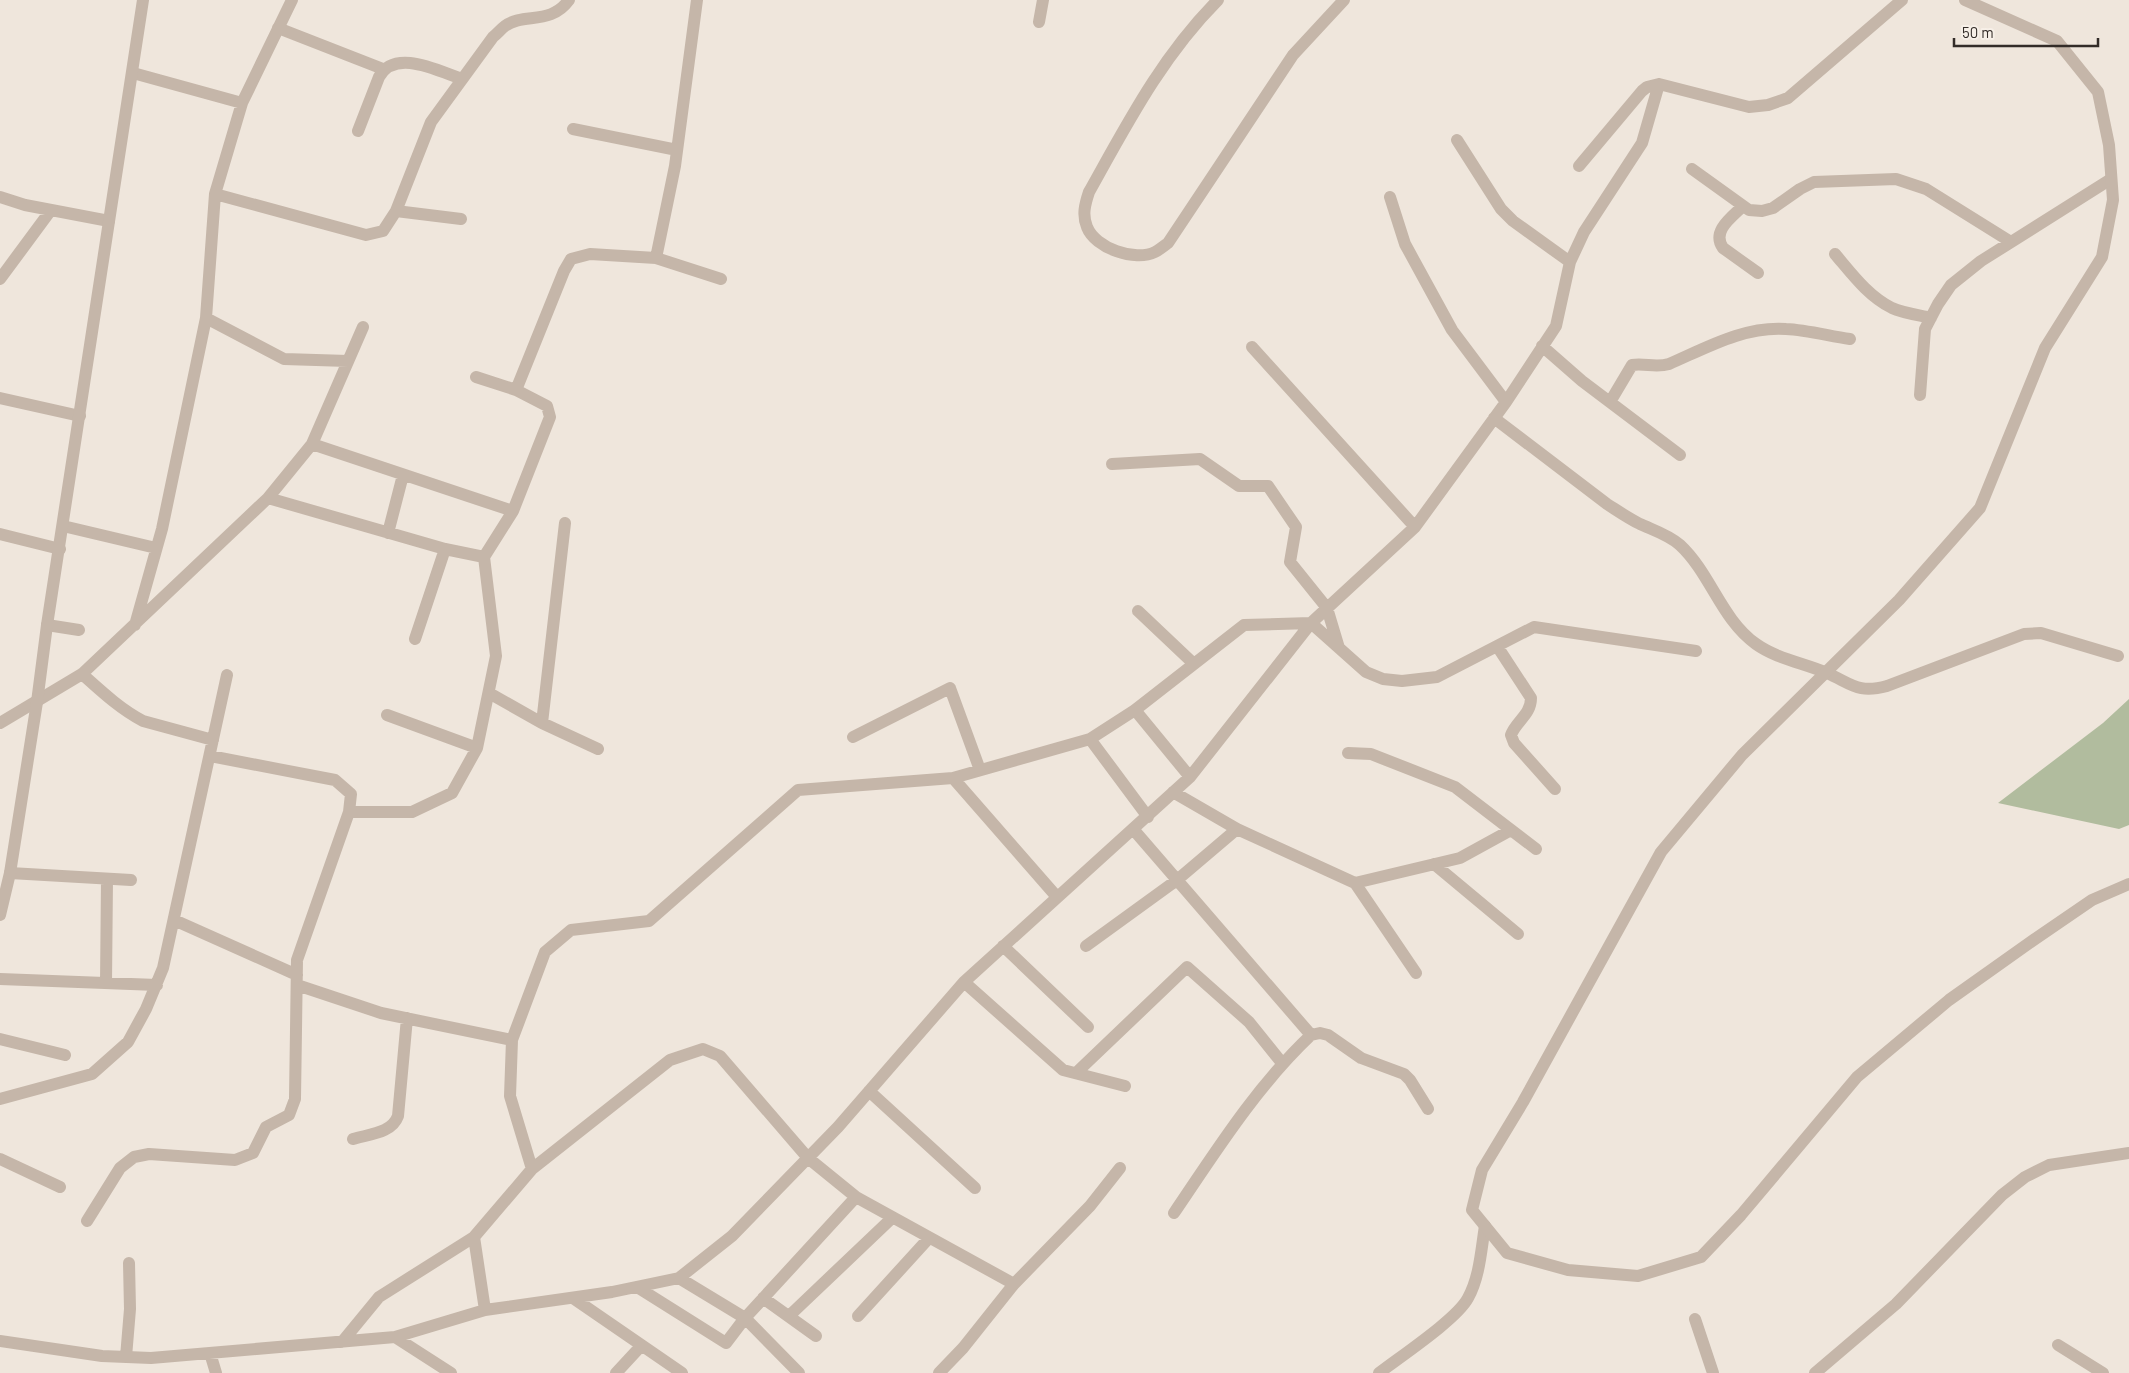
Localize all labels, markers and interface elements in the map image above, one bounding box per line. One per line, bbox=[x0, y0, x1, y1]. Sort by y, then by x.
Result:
scale bar bbox=[1954, 15, 2098, 47]
text: 50 m bbox=[1962, 23, 1994, 41]

